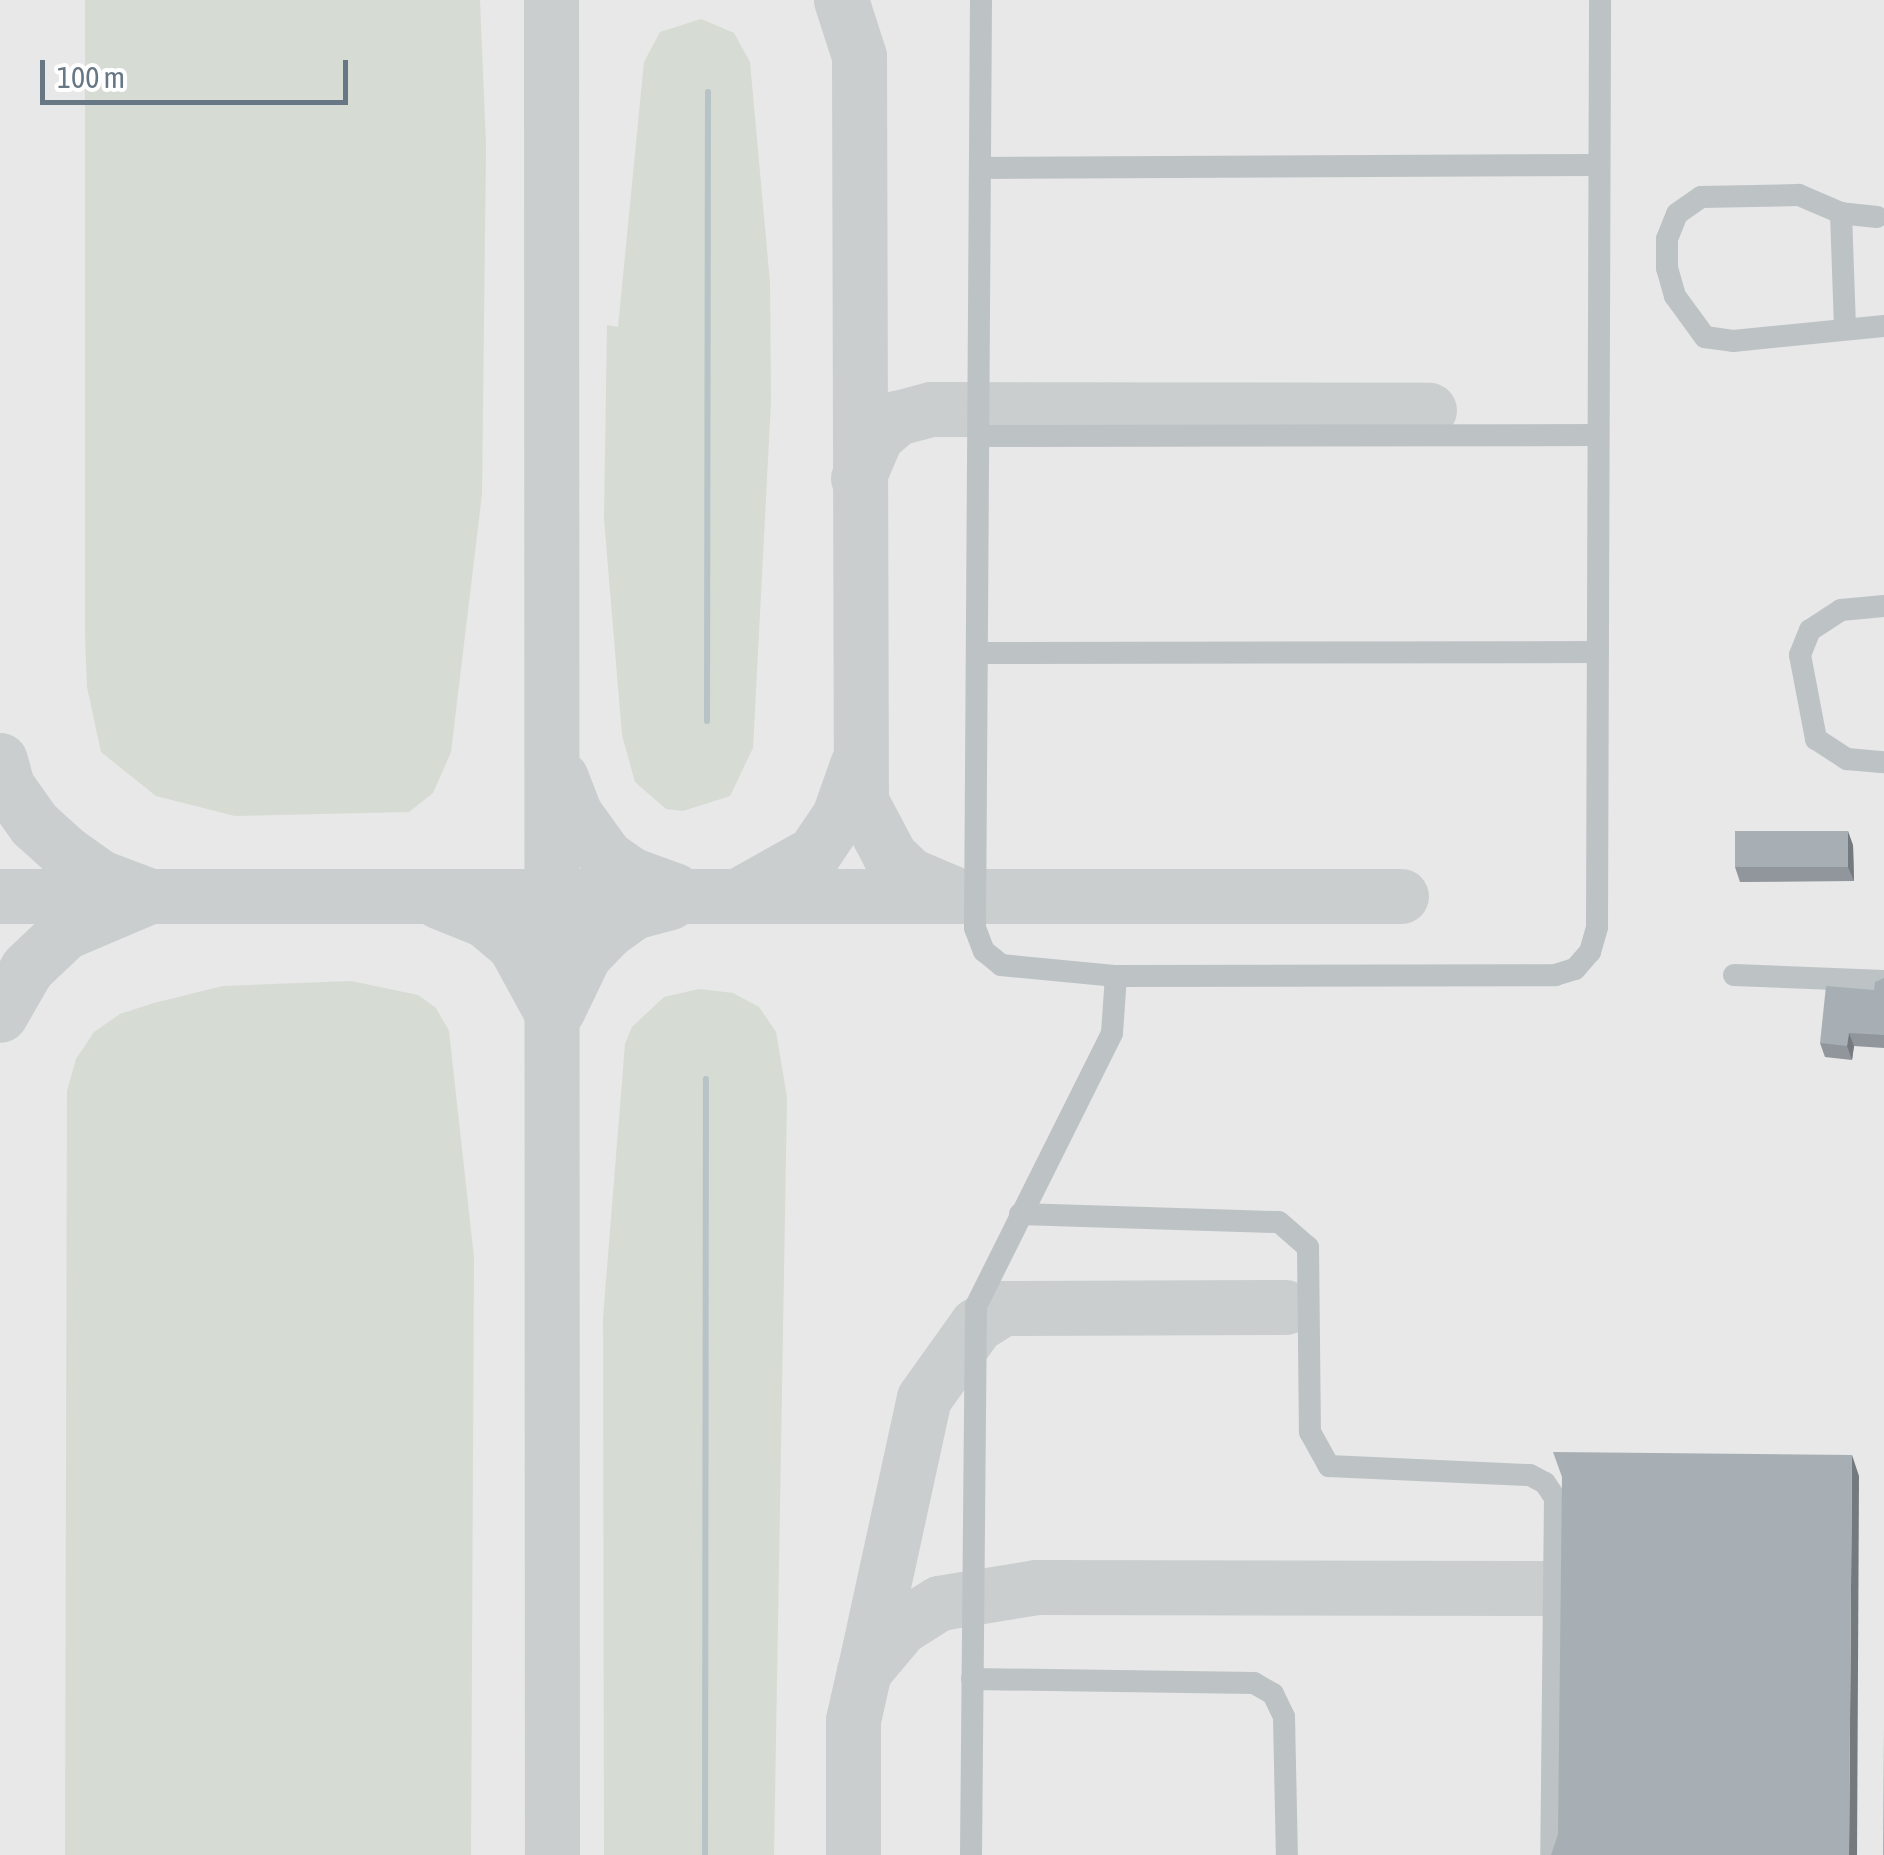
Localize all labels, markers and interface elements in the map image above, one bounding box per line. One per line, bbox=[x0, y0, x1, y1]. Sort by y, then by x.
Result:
scale bar bbox=[45, 40, 352, 102]
text: 100 m bbox=[57, 60, 125, 94]

